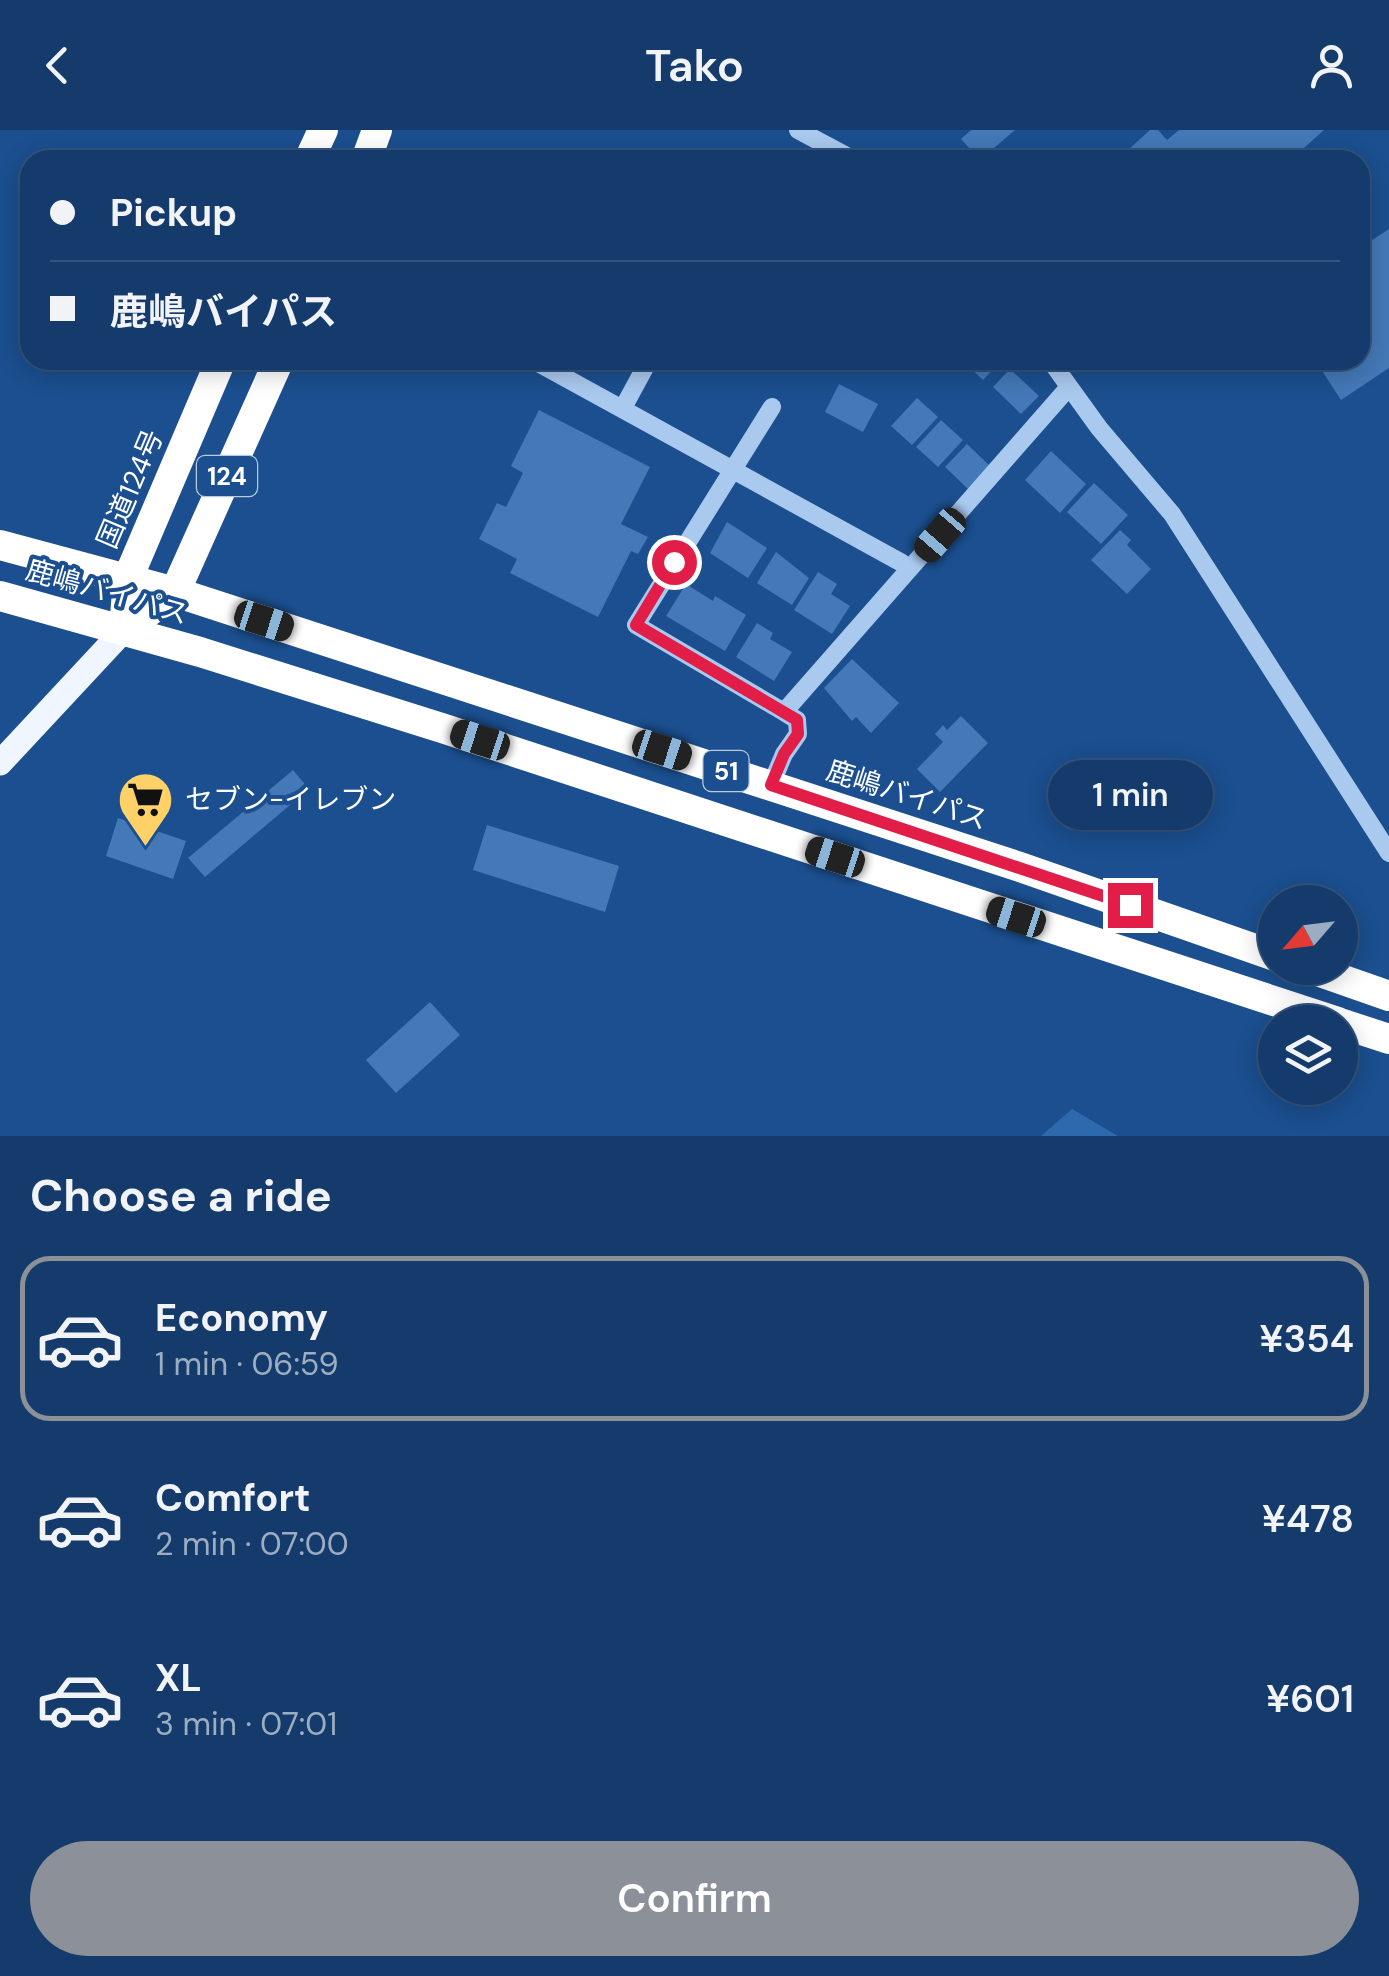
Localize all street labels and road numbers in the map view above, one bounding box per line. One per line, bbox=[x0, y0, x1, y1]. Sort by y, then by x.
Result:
street label: 国道124号 bbox=[88, 424, 172, 554]
road number: 124 bbox=[197, 456, 257, 496]
street label: 鹿嶋バイパス bbox=[21, 551, 193, 633]
road number: 51 bbox=[704, 751, 748, 791]
street label: 鹿嶋バイパス bbox=[822, 752, 992, 838]

